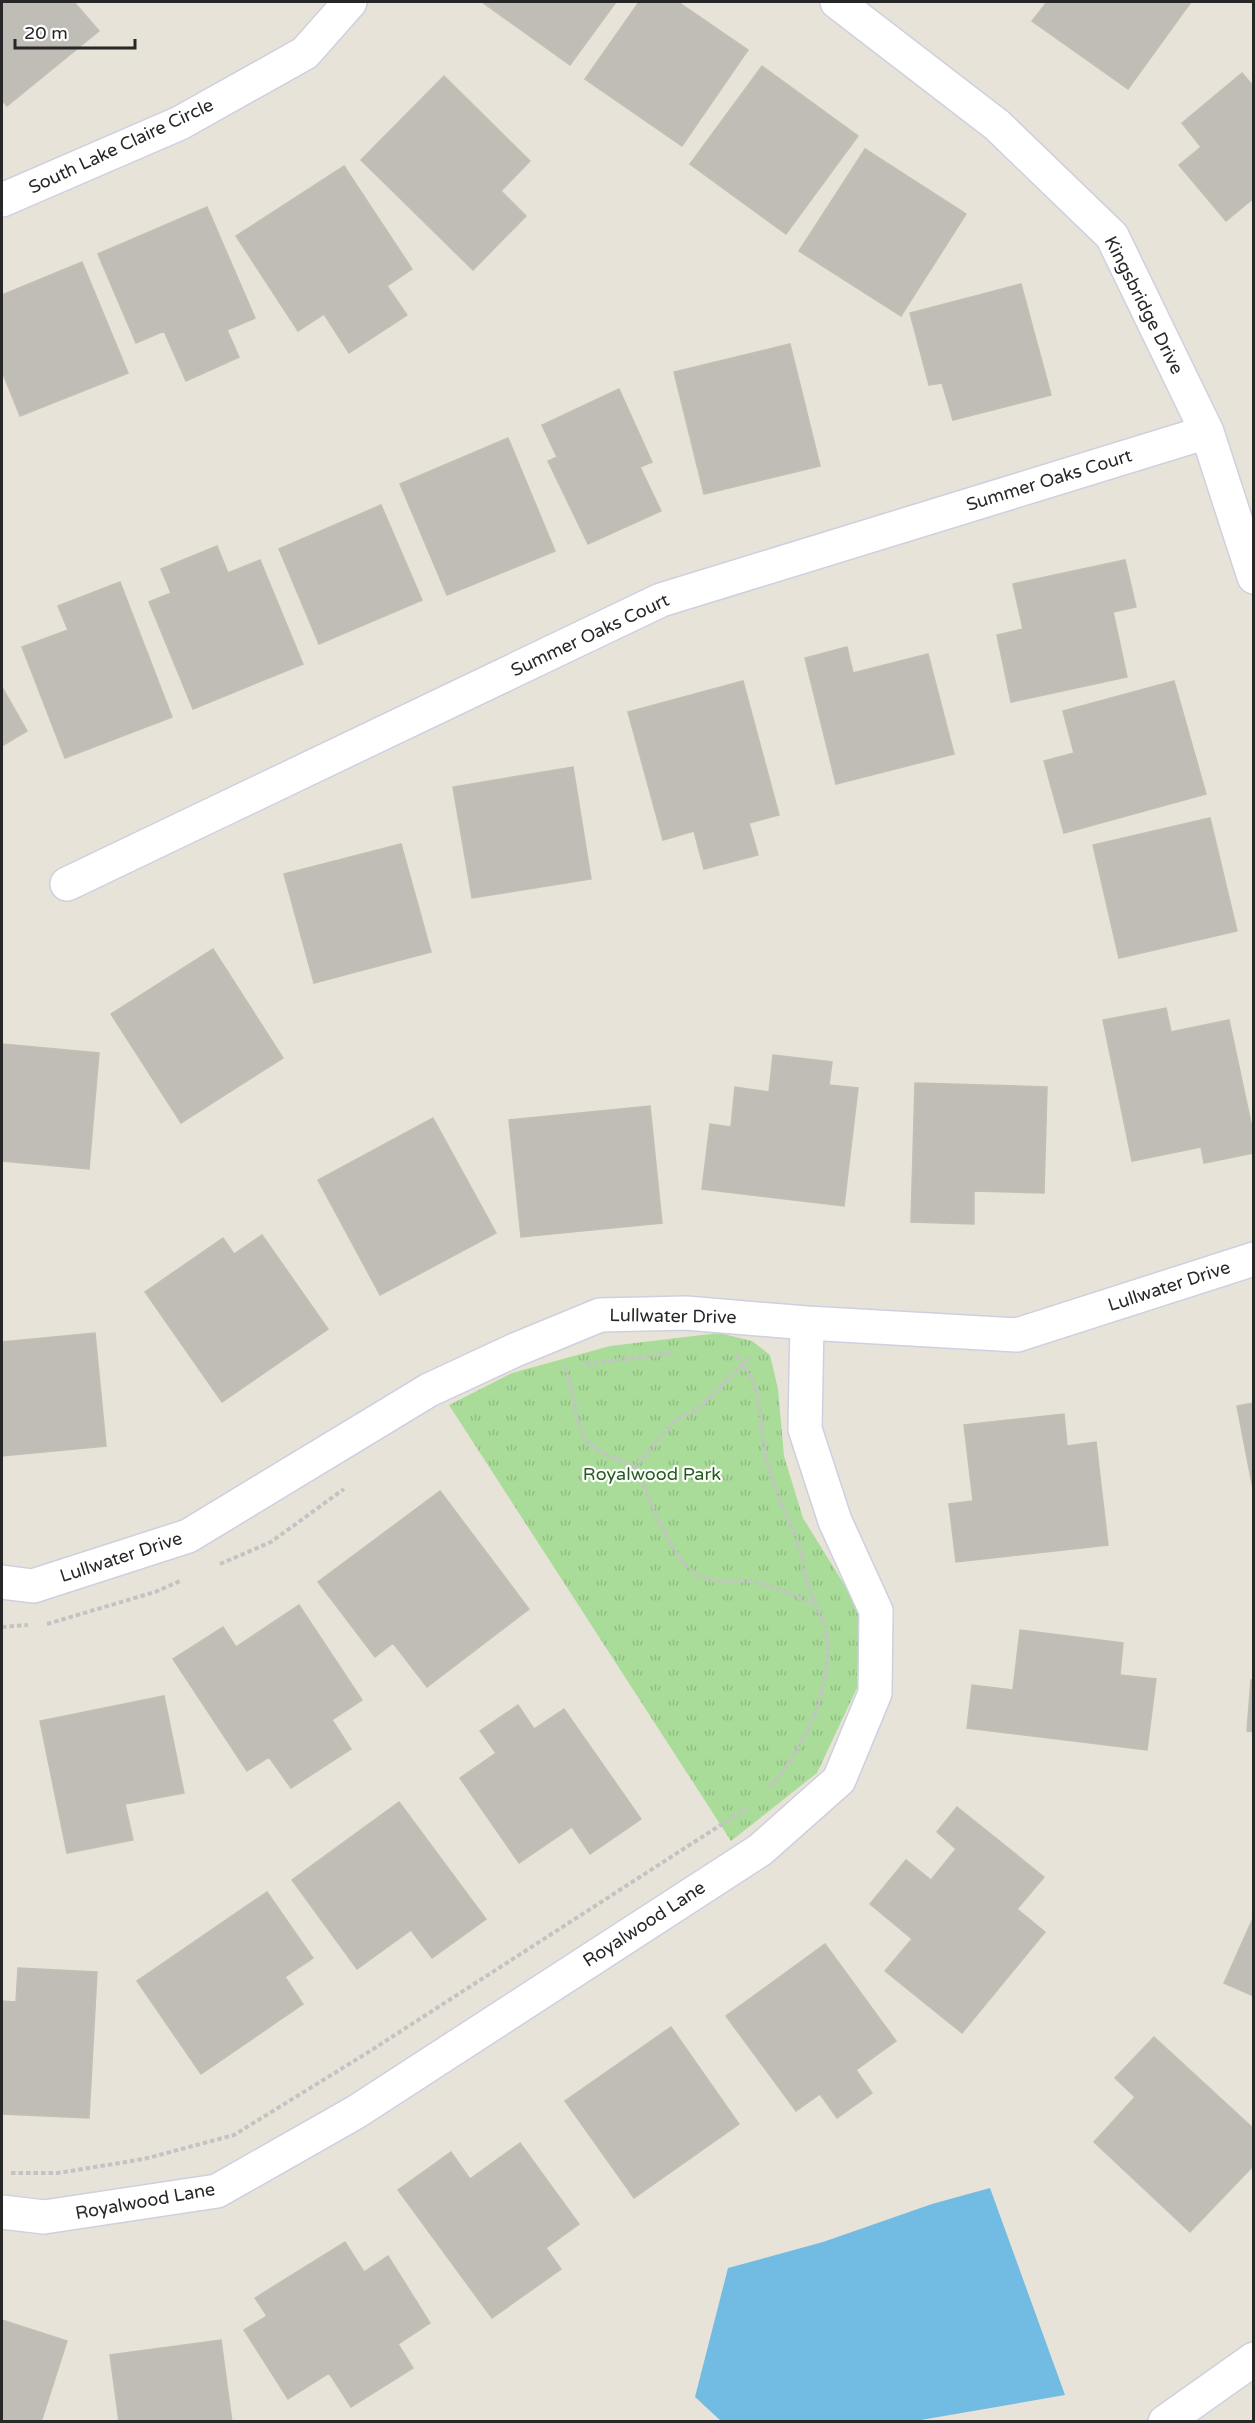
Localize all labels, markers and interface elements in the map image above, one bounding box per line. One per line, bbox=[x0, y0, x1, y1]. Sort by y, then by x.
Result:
scale bar bbox=[15, 12, 135, 50]
text: 20 m bbox=[24, 22, 68, 44]
street label: South Lake Claire Circle bbox=[25, 93, 217, 199]
street label: Kingsbridge Drive bbox=[1100, 232, 1188, 378]
street label: Summer Oaks Court bbox=[963, 444, 1135, 516]
street label: Summer Oaks Court bbox=[507, 589, 673, 681]
street label: Lullwater Drive bbox=[1105, 1256, 1233, 1316]
street label: Lullwater Drive bbox=[609, 1304, 737, 1328]
park label: Royalwood Park bbox=[583, 1463, 721, 1485]
street label: Lullwater Drive bbox=[57, 1527, 185, 1587]
street label: Royalwood Lane bbox=[579, 1876, 709, 1972]
street label: Royalwood Lane bbox=[73, 2178, 217, 2224]

